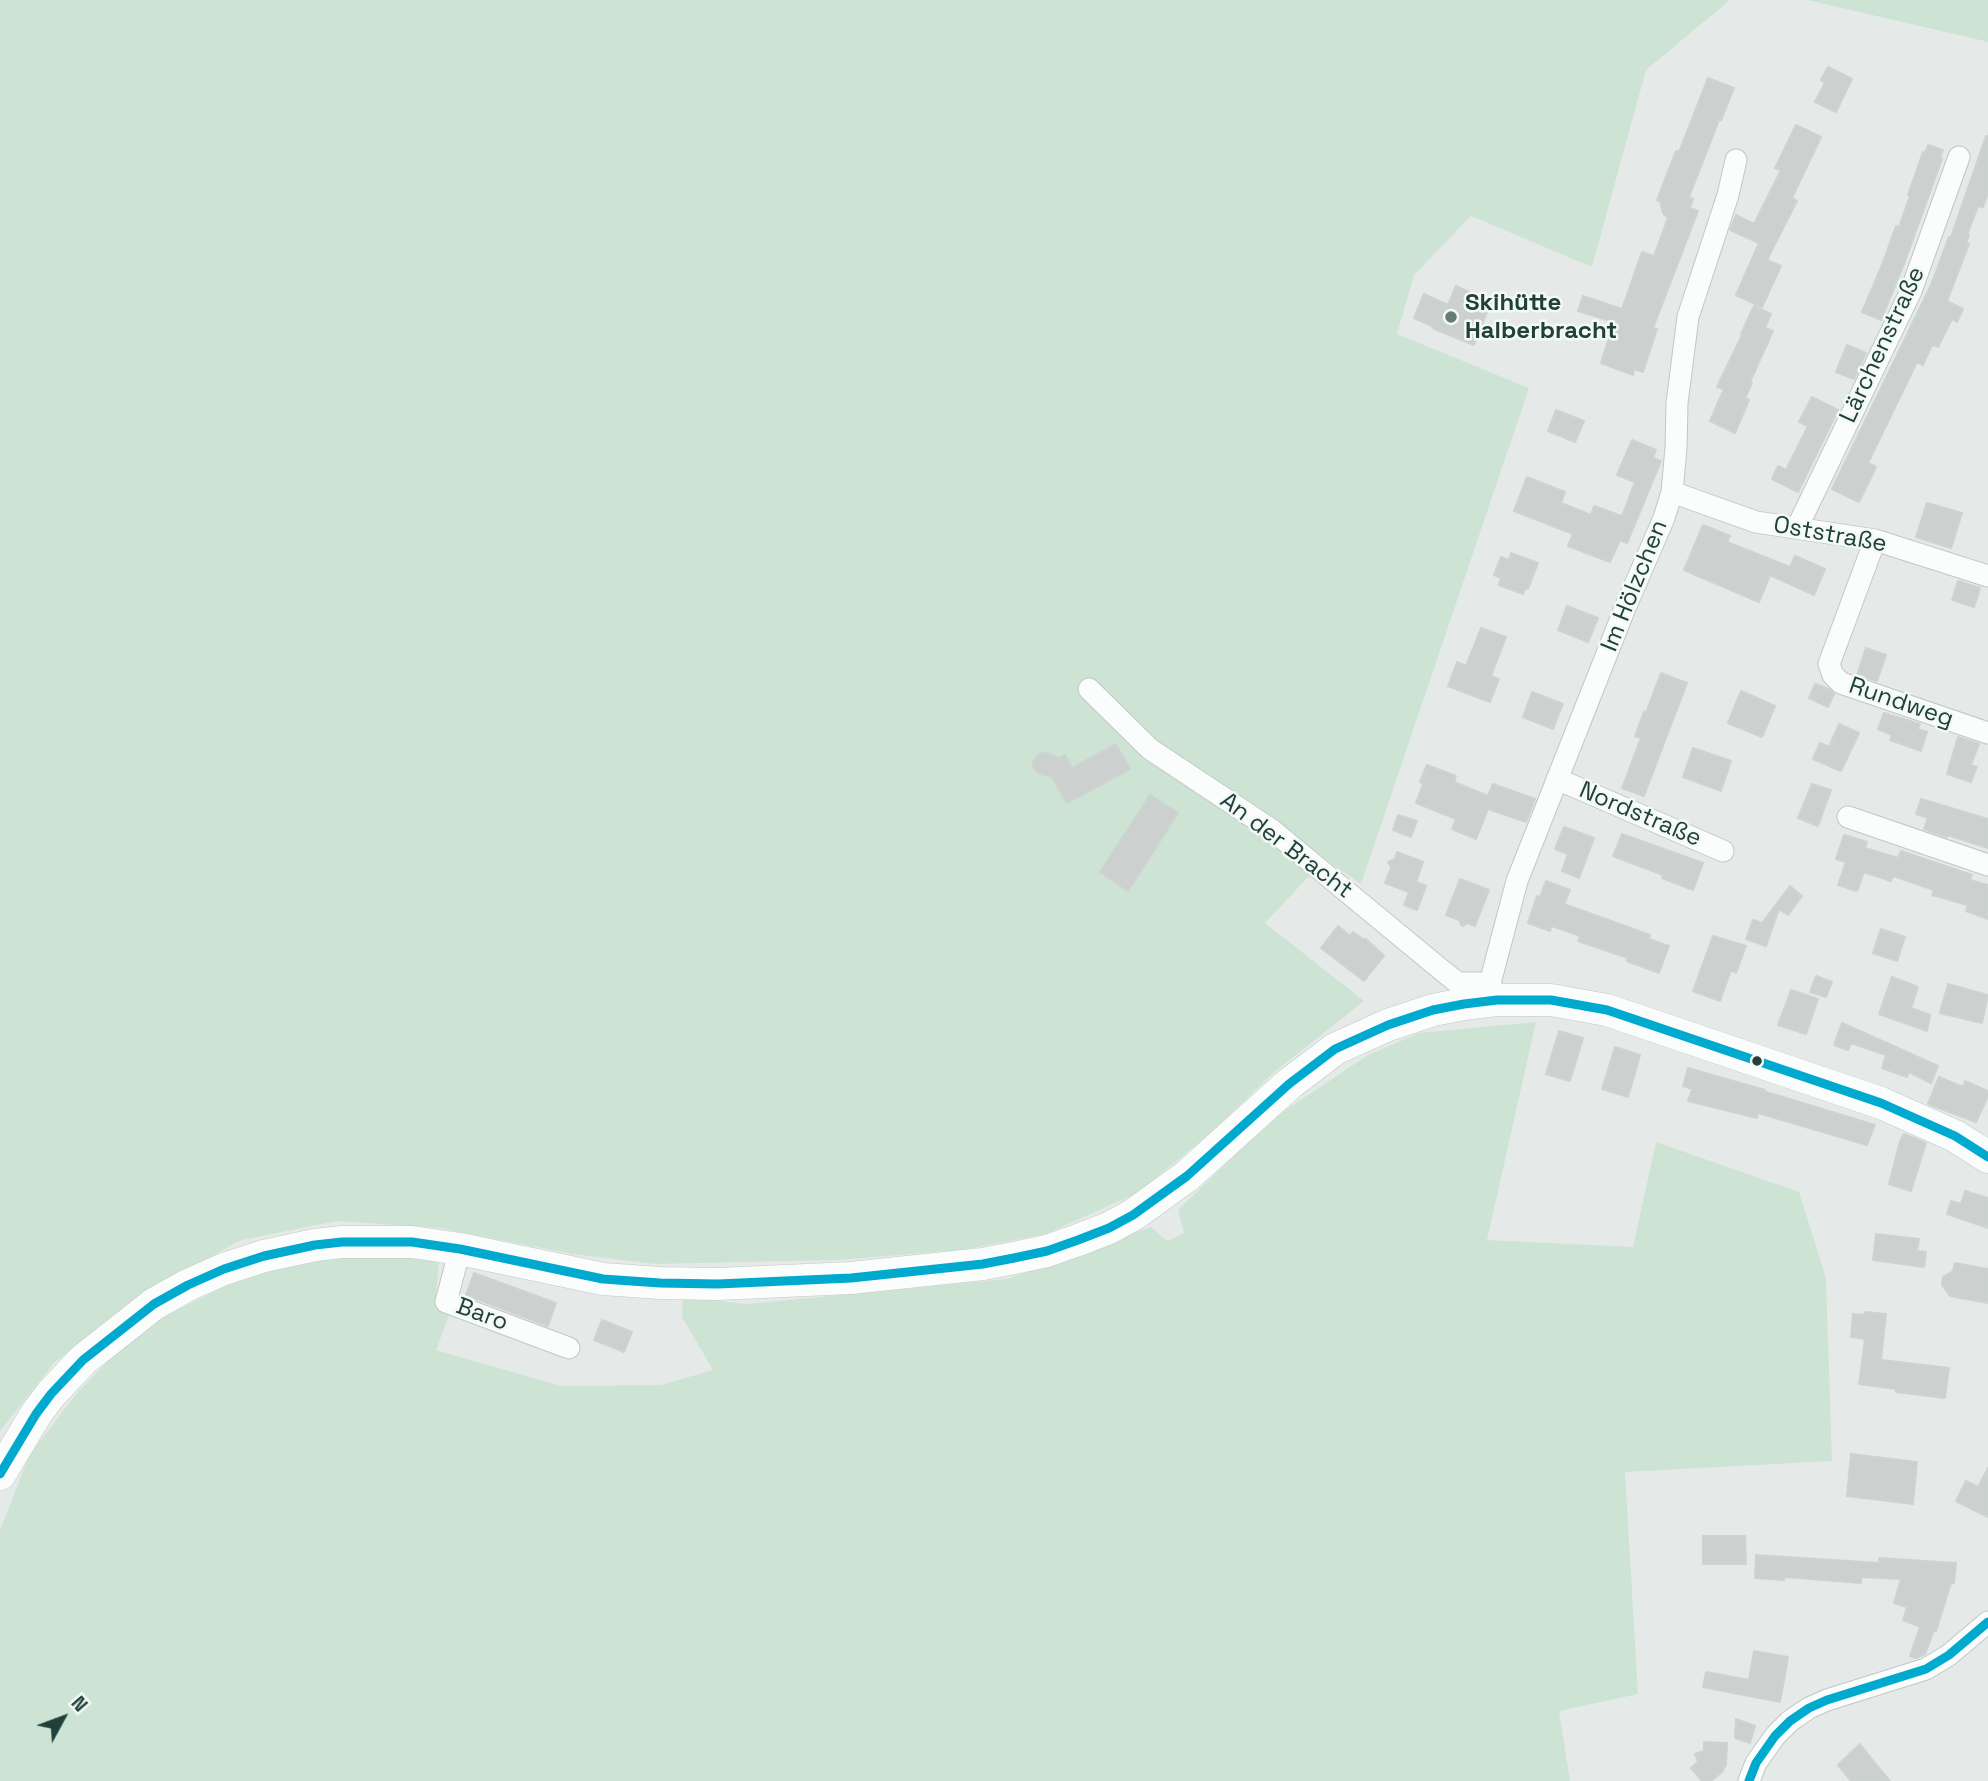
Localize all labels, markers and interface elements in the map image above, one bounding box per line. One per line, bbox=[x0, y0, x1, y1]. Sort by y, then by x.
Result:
street label: Lärchenstraße bbox=[1834, 262, 1932, 428]
place label: Skihütte Halberbracht bbox=[1465, 289, 1617, 345]
marker: Skihütte Halberbracht bbox=[1443, 309, 1459, 325]
street label: Oststraße bbox=[1771, 511, 1889, 559]
street label: Im Hölzchen bbox=[1596, 516, 1674, 656]
street label: Rundweg bbox=[1845, 672, 1957, 734]
street label: Nordstraße bbox=[1575, 776, 1705, 854]
street label: An der Bracht bbox=[1214, 787, 1358, 905]
unlabelled marker bbox=[1750, 1054, 1764, 1068]
street label: Baro bbox=[452, 1292, 512, 1338]
north arrow bbox=[28, 1683, 98, 1753]
text: N bbox=[66, 1691, 93, 1717]

